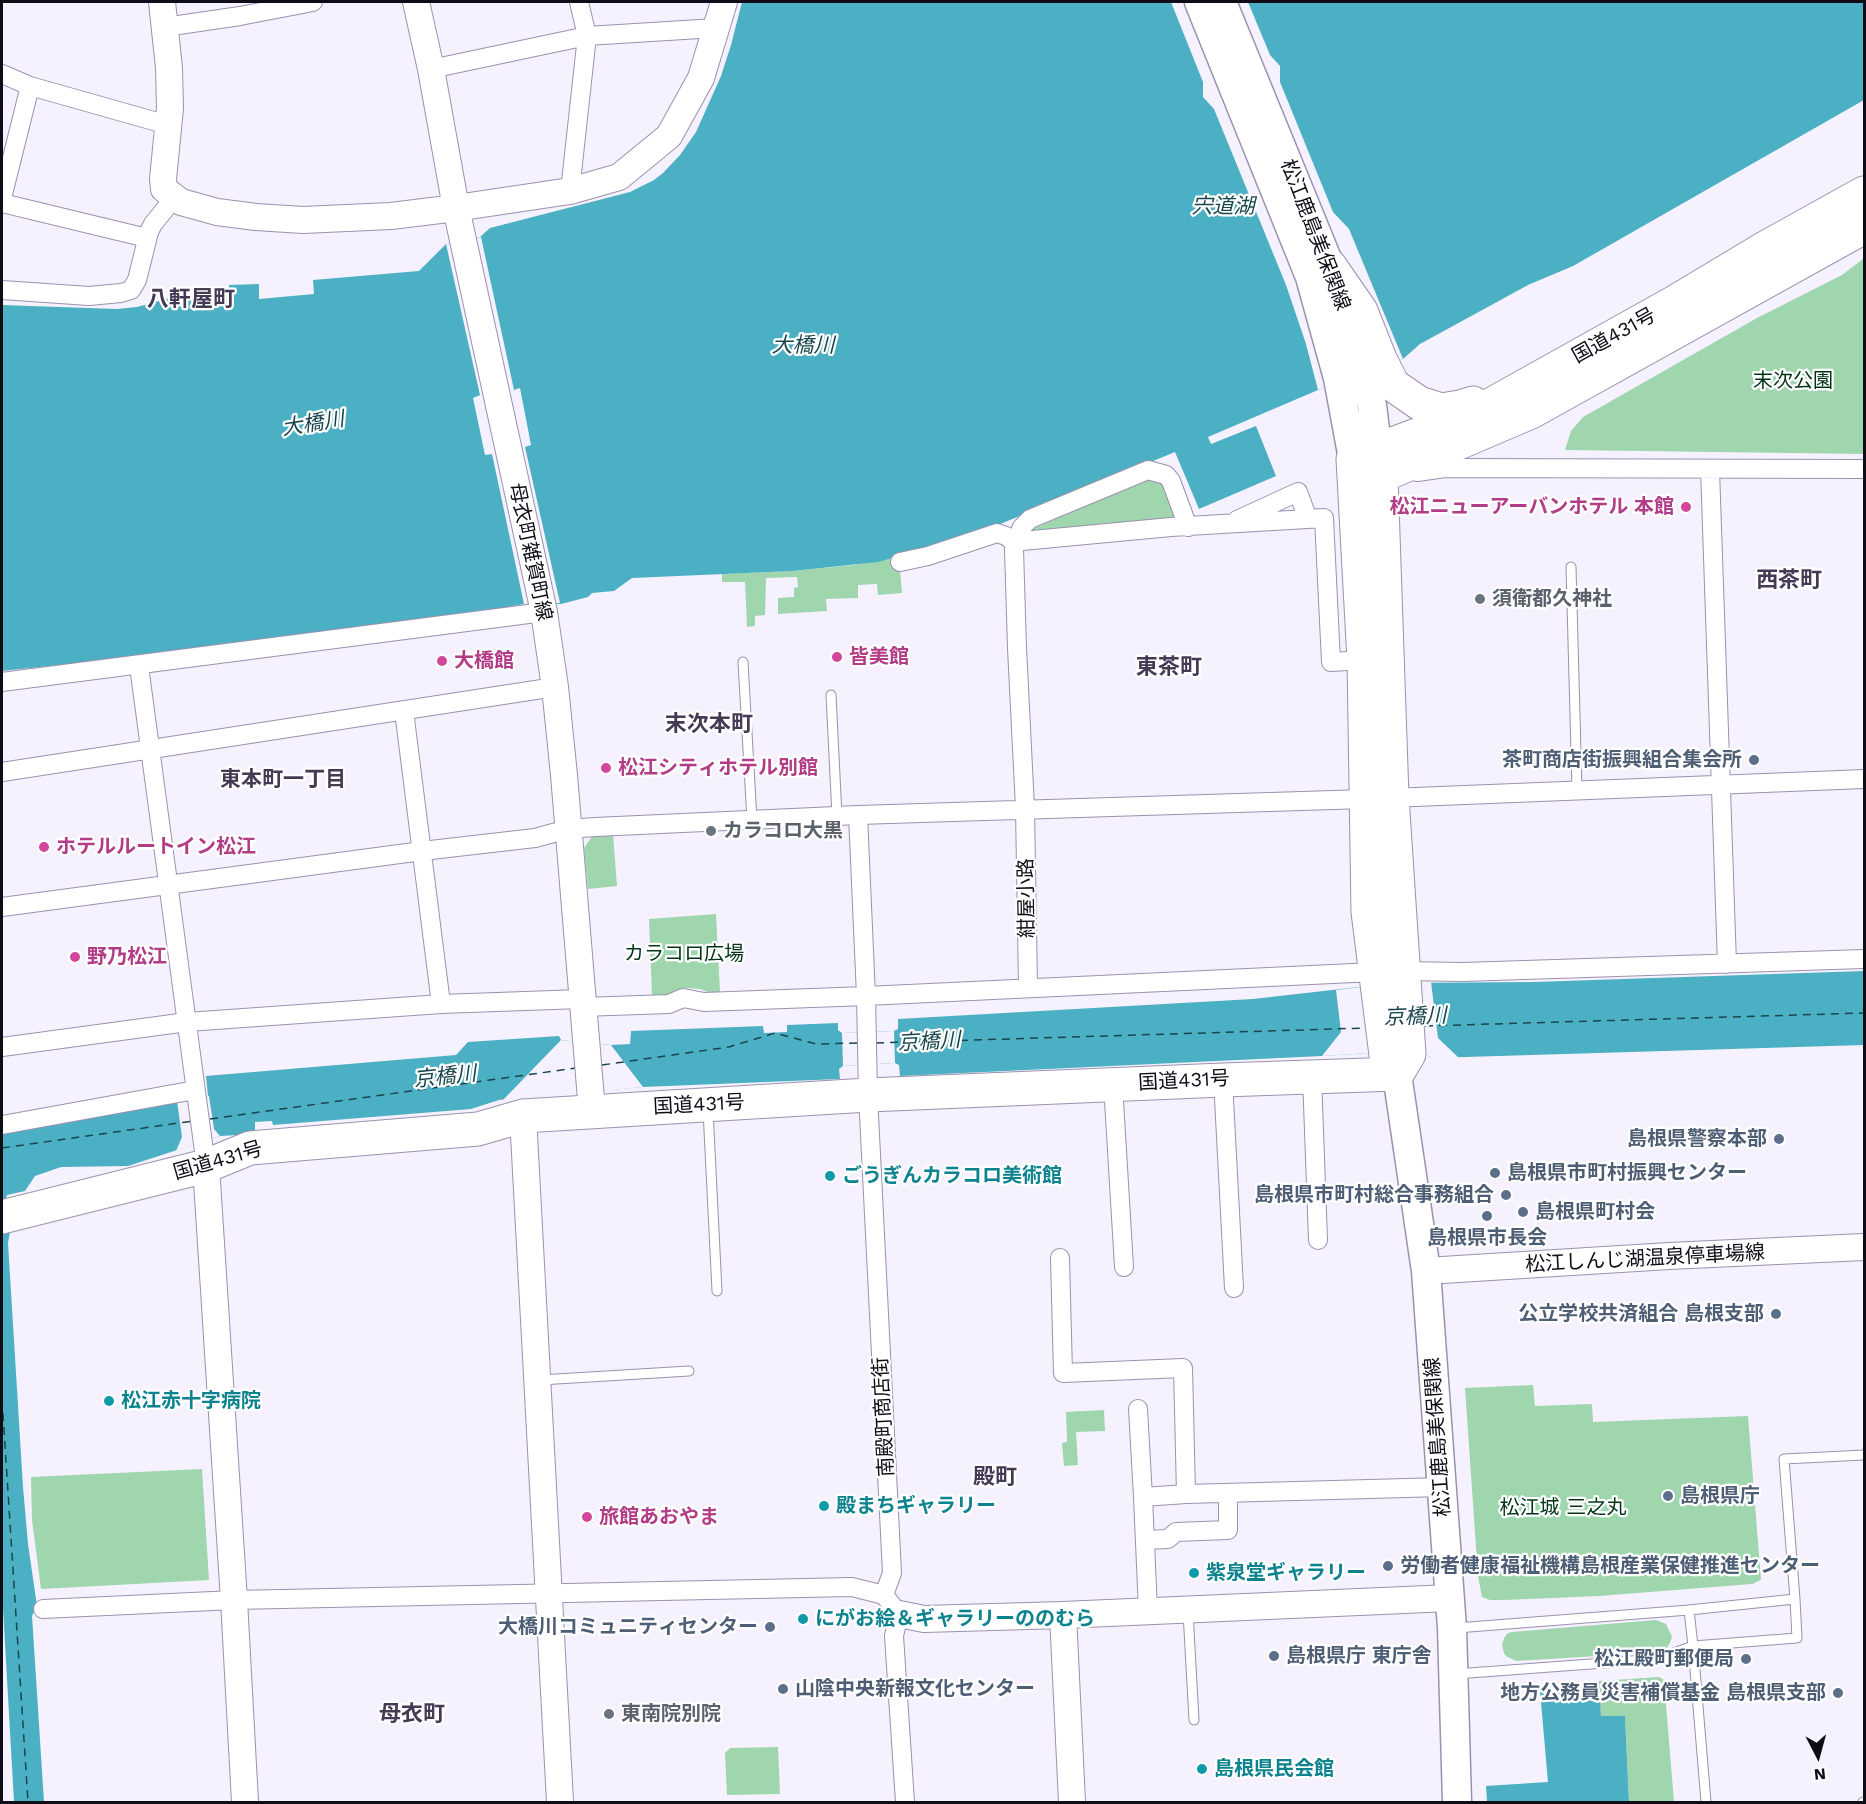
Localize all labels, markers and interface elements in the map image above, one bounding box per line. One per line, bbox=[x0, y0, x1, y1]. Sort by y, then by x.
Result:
street label: 松江鹿島美保関線 bbox=[1275, 156, 1355, 314]
water label: 宍道湖 bbox=[1192, 194, 1254, 220]
district label: 八軒屋町 bbox=[147, 287, 235, 313]
street label: 国道431号 bbox=[1568, 303, 1660, 369]
water label: 大橋川 bbox=[772, 333, 834, 359]
park label: 末次公園 bbox=[1753, 369, 1833, 393]
water label: 大橋川 bbox=[280, 407, 346, 441]
street label: 母衣町雑賀町線 bbox=[504, 481, 556, 623]
place label: 松江ニューアーバンホテル 本館 bbox=[1389, 495, 1674, 519]
marker: 松江ニューアーバンホテル 本館 bbox=[1679, 500, 1693, 514]
district label: 西茶町 bbox=[1756, 568, 1822, 594]
place label: 須衛都久神社 bbox=[1492, 587, 1612, 611]
marker: 須衛都久神社 bbox=[1473, 592, 1487, 606]
place label: 皆美館 bbox=[849, 645, 909, 669]
place label: 大橋館 bbox=[454, 649, 514, 673]
marker: 皆美館 bbox=[830, 650, 844, 664]
marker: 大橋館 bbox=[435, 654, 449, 668]
district label: 東茶町 bbox=[1136, 655, 1202, 681]
district label: 末次本町 bbox=[665, 712, 753, 738]
place label: 茶町商店街振興組合集会所 bbox=[1502, 748, 1742, 772]
marker: 茶町商店街振興組合集会所 bbox=[1747, 753, 1761, 767]
place label: 松江シティホテル別館 bbox=[618, 756, 818, 780]
marker: 松江シティホテル別館 bbox=[599, 761, 613, 775]
district label: 東本町一丁目 bbox=[220, 767, 346, 793]
place label: カラコロ大黒 bbox=[723, 819, 843, 843]
marker: カラコロ大黒 bbox=[704, 824, 718, 838]
place label: ホテルルートイン松江 bbox=[56, 835, 256, 859]
marker: ホテルルートイン松江 bbox=[37, 840, 51, 854]
street label: 紺屋小路 bbox=[1014, 858, 1040, 938]
park label: カラコロ広場 bbox=[624, 942, 744, 966]
place label: 野乃松江 bbox=[87, 945, 167, 969]
marker: 野乃松江 bbox=[68, 950, 82, 964]
water label: 京橋川 bbox=[1383, 1003, 1447, 1031]
water label: 京橋川 bbox=[897, 1028, 961, 1056]
water label: 京橋川 bbox=[412, 1061, 478, 1093]
street label: 国道431号 bbox=[1138, 1067, 1230, 1095]
street label: 国道431号 bbox=[653, 1091, 745, 1119]
place label: 島根県警察本部 bbox=[1627, 1127, 1767, 1151]
marker: 島根県警察本部 bbox=[1772, 1132, 1786, 1146]
street label: 国道431号 bbox=[171, 1137, 265, 1185]
place label: 島根県市町村振興センター bbox=[1507, 1161, 1747, 1185]
place label: ごうぎんカラコロ美術館 bbox=[842, 1164, 1062, 1188]
marker: 島根県市町村振興センター bbox=[1488, 1166, 1502, 1180]
marker: ごうぎんカラコロ美術館 bbox=[823, 1169, 837, 1183]
place label: 島根県市町村総合事務組合 bbox=[1254, 1183, 1494, 1207]
marker: 島根県市町村総合事務組合 bbox=[1499, 1188, 1513, 1202]
place label: 島根県町村会 bbox=[1535, 1200, 1655, 1224]
marker: 島根県町村会 bbox=[1516, 1205, 1530, 1219]
marker: 島根県市長会 bbox=[1480, 1209, 1494, 1223]
place label: 島根県市長会 bbox=[1427, 1226, 1547, 1250]
street label: 松江しんじ湖温泉停車場線 bbox=[1525, 1241, 1765, 1277]
place label: 公立学校共済組合 島根支部 bbox=[1518, 1302, 1764, 1326]
marker: 公立学校共済組合 島根支部 bbox=[1769, 1307, 1783, 1321]
street label: 南殿町商店街 bbox=[869, 1356, 899, 1478]
street label: 松江鹿島美保関線 bbox=[1420, 1356, 1456, 1518]
place label: 松江赤十字病院 bbox=[121, 1389, 261, 1413]
marker: 松江赤十字病院 bbox=[102, 1394, 116, 1408]
district label: 殿町 bbox=[973, 1465, 1017, 1491]
place label: 島根県庁 bbox=[1680, 1484, 1760, 1508]
marker: 島根県庁 bbox=[1661, 1489, 1675, 1503]
place label: 殿まちギャラリー bbox=[836, 1494, 996, 1518]
park label: 松江城 三之丸 bbox=[1500, 1496, 1626, 1520]
marker: 殿まちギャラリー bbox=[817, 1499, 831, 1513]
place label: 旅館あおやま bbox=[599, 1505, 719, 1529]
marker: 旅館あおやま bbox=[580, 1510, 594, 1524]
place label: 労働者健康福祉機構島根産業保健推進センター bbox=[1400, 1554, 1820, 1578]
marker: 労働者健康福祉機構島根産業保健推進センター bbox=[1381, 1559, 1395, 1573]
place label: 紫泉堂ギャラリー bbox=[1206, 1561, 1366, 1585]
marker: 紫泉堂ギャラリー bbox=[1187, 1566, 1201, 1580]
place label: にがお絵＆ギャラリーののむら bbox=[815, 1607, 1095, 1631]
marker: にがお絵＆ギャラリーののむら bbox=[796, 1612, 810, 1626]
place label: 大橋川コミュニティセンター bbox=[498, 1615, 758, 1639]
marker: 大橋川コミュニティセンター bbox=[763, 1620, 777, 1634]
place label: 島根県庁 東庁舎 bbox=[1286, 1644, 1432, 1668]
place label: 松江殿町郵便局 bbox=[1594, 1647, 1734, 1671]
marker: 島根県庁 東庁舎 bbox=[1267, 1649, 1281, 1663]
marker: 松江殿町郵便局 bbox=[1739, 1652, 1753, 1666]
place label: 山陰中央新報文化センター bbox=[795, 1677, 1035, 1701]
place label: 地方公務員災害補償基金 島根県支部 bbox=[1500, 1681, 1826, 1705]
marker: 山陰中央新報文化センター bbox=[776, 1682, 790, 1696]
marker: 地方公務員災害補償基金 島根県支部 bbox=[1831, 1686, 1845, 1700]
district label: 母衣町 bbox=[379, 1702, 445, 1728]
place label: 東南院別院 bbox=[621, 1702, 721, 1726]
marker: 東南院別院 bbox=[602, 1707, 616, 1721]
north arrow bbox=[1788, 1726, 1848, 1786]
place label: 島根県民会館 bbox=[1214, 1757, 1334, 1781]
marker: 島根県民会館 bbox=[1195, 1762, 1209, 1776]
text: N bbox=[1813, 1764, 1827, 1784]

